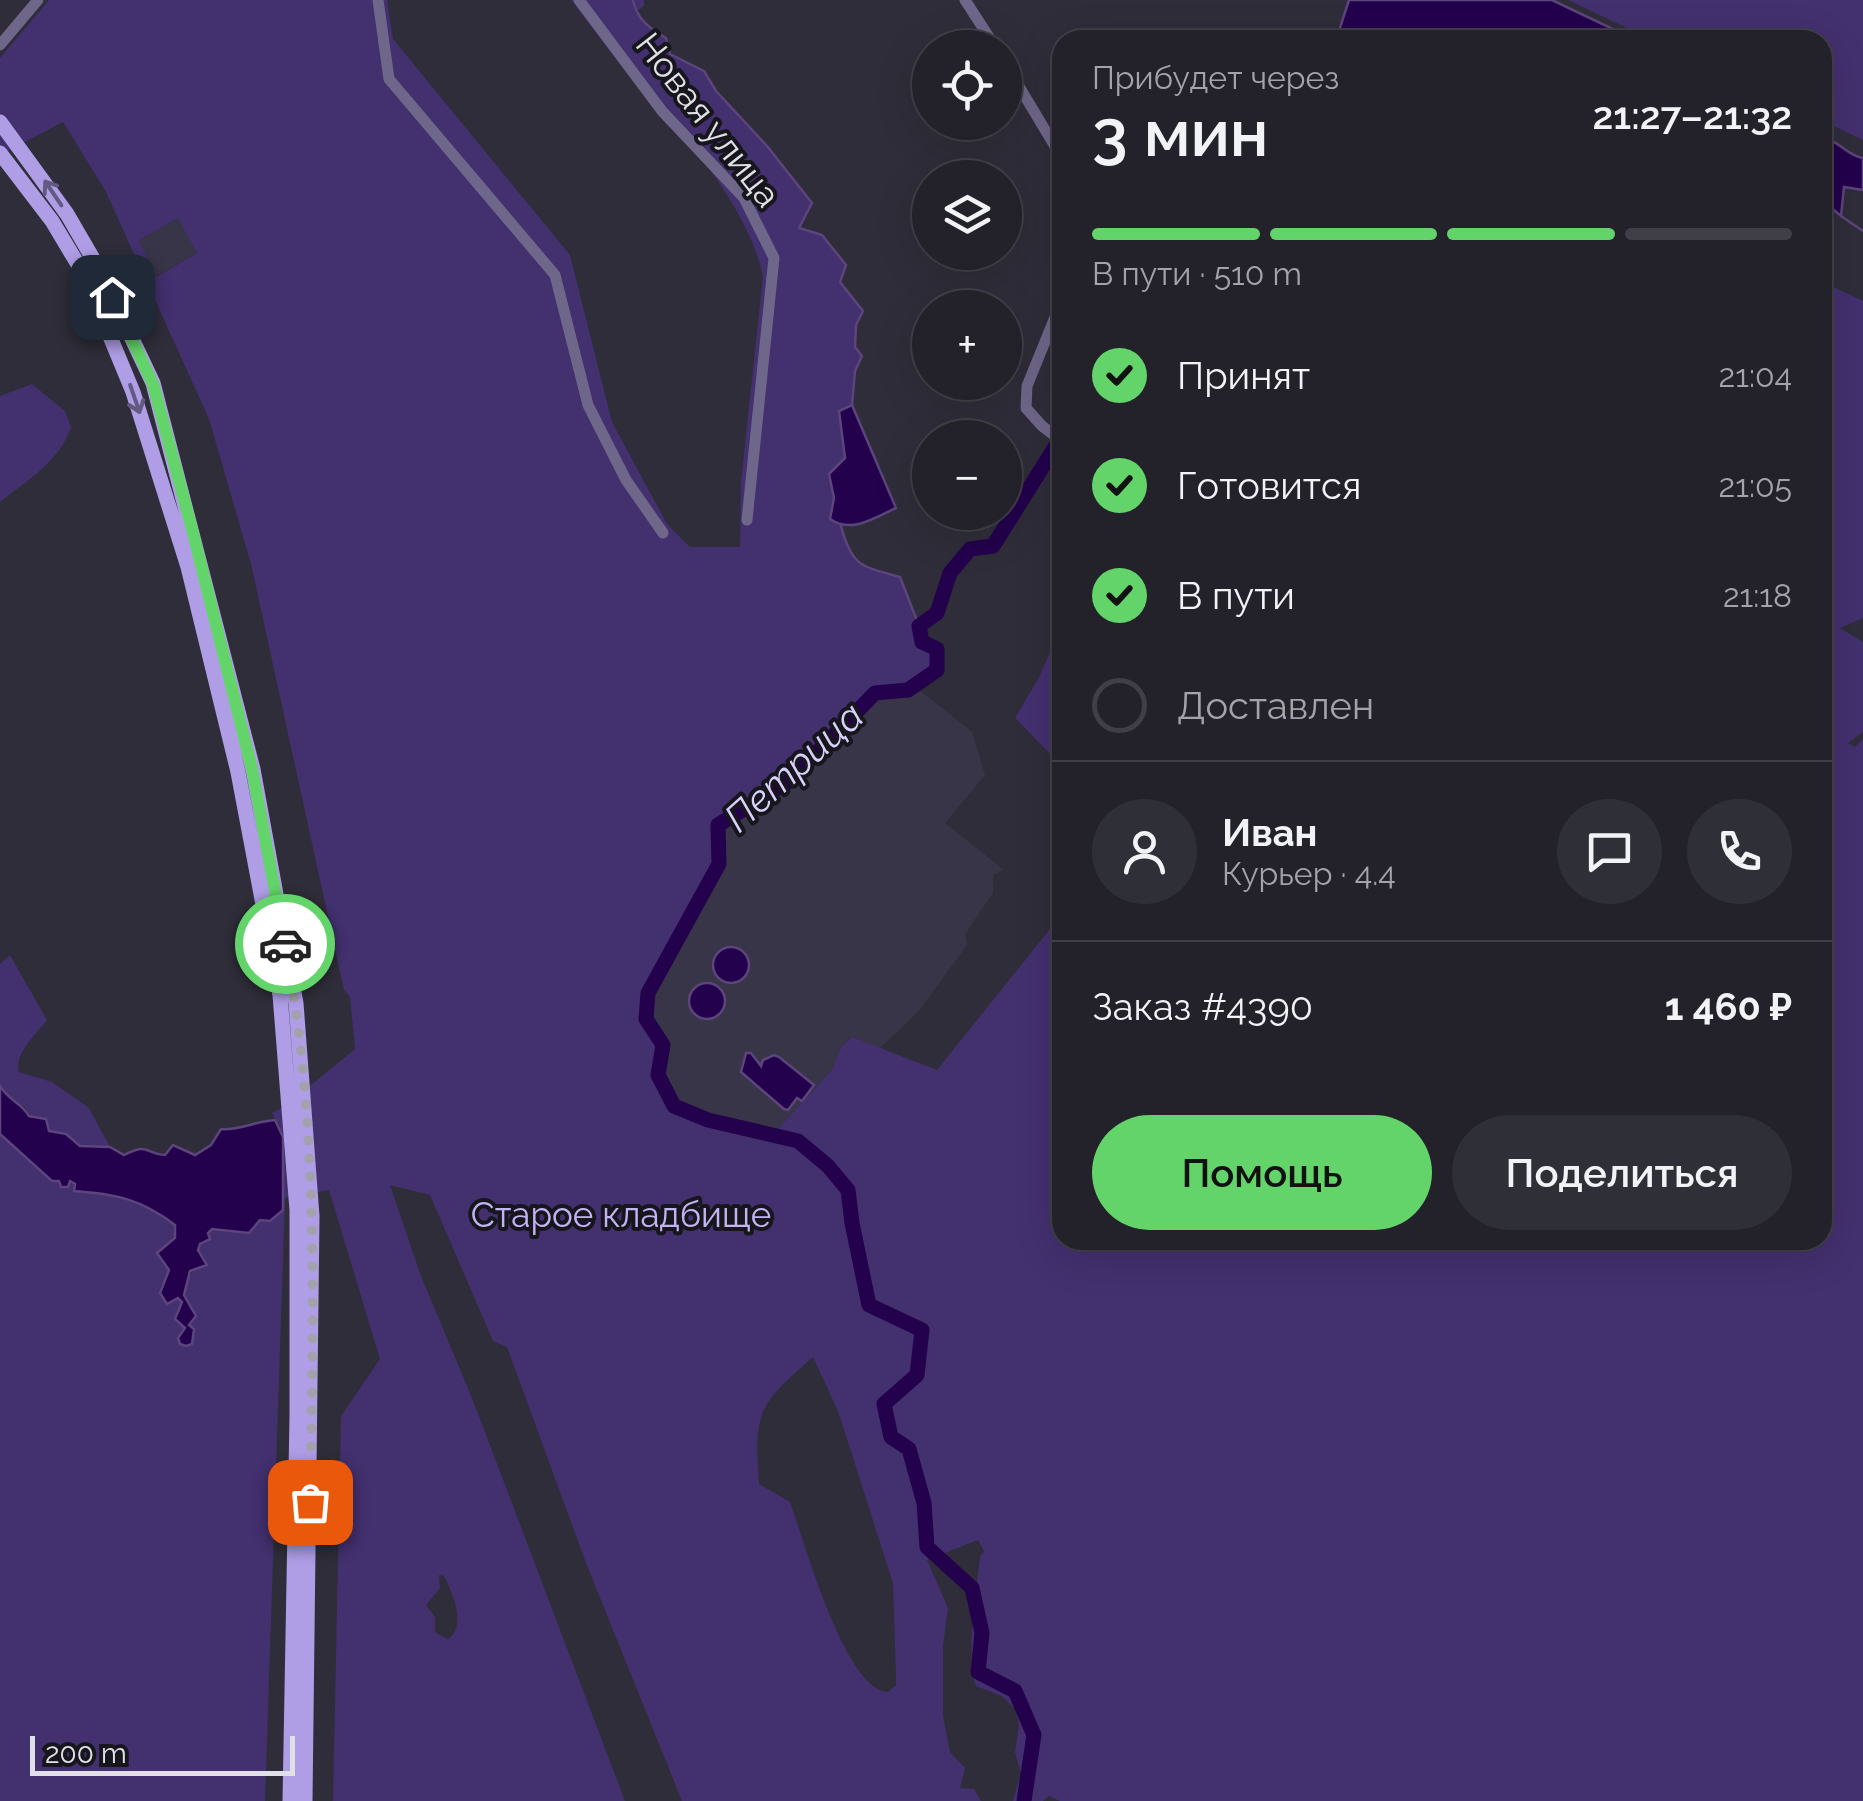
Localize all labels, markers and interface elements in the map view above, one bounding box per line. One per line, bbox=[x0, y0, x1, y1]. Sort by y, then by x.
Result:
street label: Новая улица bbox=[628, 25, 789, 215]
map controls bbox=[912, 30, 1022, 530]
button: locate bbox=[912, 30, 1022, 140]
text: Прибудет через bbox=[1092, 59, 1339, 96]
text: 21:27–21:32 bbox=[1593, 93, 1792, 138]
text: 3 мин bbox=[1092, 95, 1269, 171]
button: layers bbox=[912, 160, 1022, 270]
one-way arrow bbox=[43, 180, 64, 207]
pin bbox=[70, 255, 155, 340]
text: В пути · 510 m bbox=[1092, 255, 1302, 292]
icon: home bbox=[85, 270, 140, 325]
button: + bbox=[912, 290, 1022, 400]
icon: check bbox=[1092, 348, 1147, 403]
text: Принят bbox=[1177, 353, 1310, 398]
text: 21:04 bbox=[1719, 357, 1792, 394]
one-way arrow bbox=[127, 382, 145, 413]
button: − bbox=[912, 420, 1022, 530]
icon: check bbox=[1092, 458, 1147, 513]
text: Готовится bbox=[1177, 463, 1361, 508]
text: 21:05 bbox=[1719, 467, 1792, 504]
icon: check bbox=[1092, 568, 1147, 623]
text: В пути bbox=[1177, 573, 1295, 618]
text: 21:18 bbox=[1723, 577, 1792, 614]
text: Доставлен bbox=[1177, 683, 1374, 728]
water label: Петрица bbox=[715, 693, 872, 841]
button: person bbox=[1092, 799, 1197, 904]
button: chat bbox=[1557, 799, 1662, 904]
button: phone bbox=[1687, 799, 1792, 904]
text: Иван bbox=[1222, 810, 1317, 855]
text: Курьер · 4.4 bbox=[1222, 855, 1396, 892]
courier bbox=[235, 894, 335, 994]
icon: car bbox=[258, 917, 313, 972]
text: Заказ #4390 bbox=[1092, 984, 1313, 1029]
text: 1 460 ₽ bbox=[1665, 984, 1792, 1029]
button: Помощь bbox=[1092, 1115, 1432, 1230]
button: Поделиться bbox=[1452, 1115, 1792, 1230]
park label: Старое кладбище bbox=[471, 1194, 771, 1235]
pin bbox=[268, 1460, 353, 1545]
icon: bag bbox=[283, 1475, 338, 1530]
scale bar bbox=[30, 1731, 295, 1776]
text: 200 m bbox=[45, 1737, 127, 1770]

